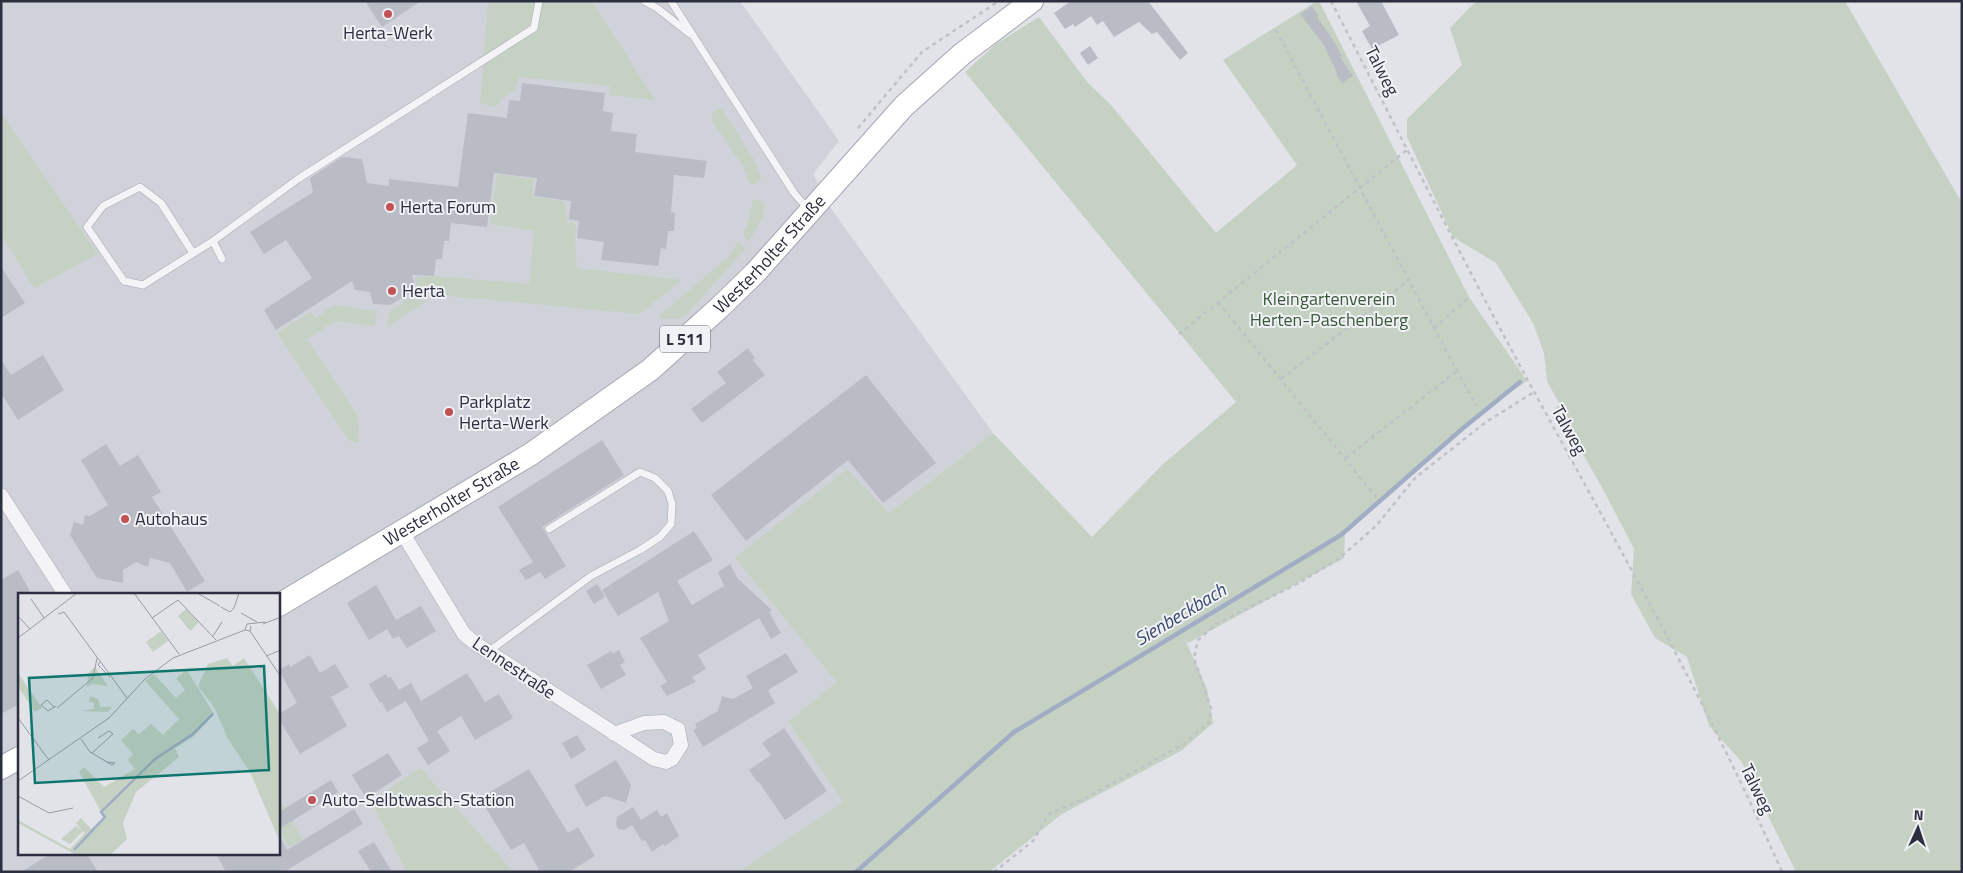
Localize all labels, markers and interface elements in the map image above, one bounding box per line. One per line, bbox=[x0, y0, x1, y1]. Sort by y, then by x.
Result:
marker: Herta-Werk bbox=[382, 8, 394, 20]
place label: Herta-Werk bbox=[343, 19, 433, 46]
street label: Talweg bbox=[1358, 41, 1407, 101]
street label: Westerholter Straße bbox=[707, 188, 832, 320]
place label: Herta Forum bbox=[400, 193, 496, 220]
marker: Herta Forum bbox=[384, 201, 396, 213]
place label: Herta bbox=[402, 277, 445, 304]
marker: Herta bbox=[386, 285, 398, 297]
park label: Kleingartenverein Herten-Paschenberg bbox=[1250, 285, 1408, 333]
road number: L 511 bbox=[660, 326, 710, 352]
place label: Parkplatz Herta-Werk bbox=[459, 388, 549, 436]
street label: Talweg bbox=[1545, 400, 1594, 459]
marker: Parkplatz Herta-Werk bbox=[443, 406, 455, 418]
street label: Westerholter Straße bbox=[378, 450, 524, 553]
place label: Autohaus bbox=[135, 505, 208, 532]
marker: Autohaus bbox=[119, 513, 131, 525]
water label: Sienbeckbach bbox=[1128, 575, 1231, 652]
inset map bbox=[18, 593, 280, 856]
street label: Lennestraße bbox=[467, 630, 561, 705]
street label: Talweg bbox=[1734, 759, 1781, 819]
place label: Auto-Selbtwasch-Station bbox=[322, 786, 515, 813]
marker: Auto-Selbtwasch-Station bbox=[306, 794, 318, 806]
north arrow bbox=[1893, 803, 1943, 853]
text: N bbox=[1913, 804, 1924, 825]

